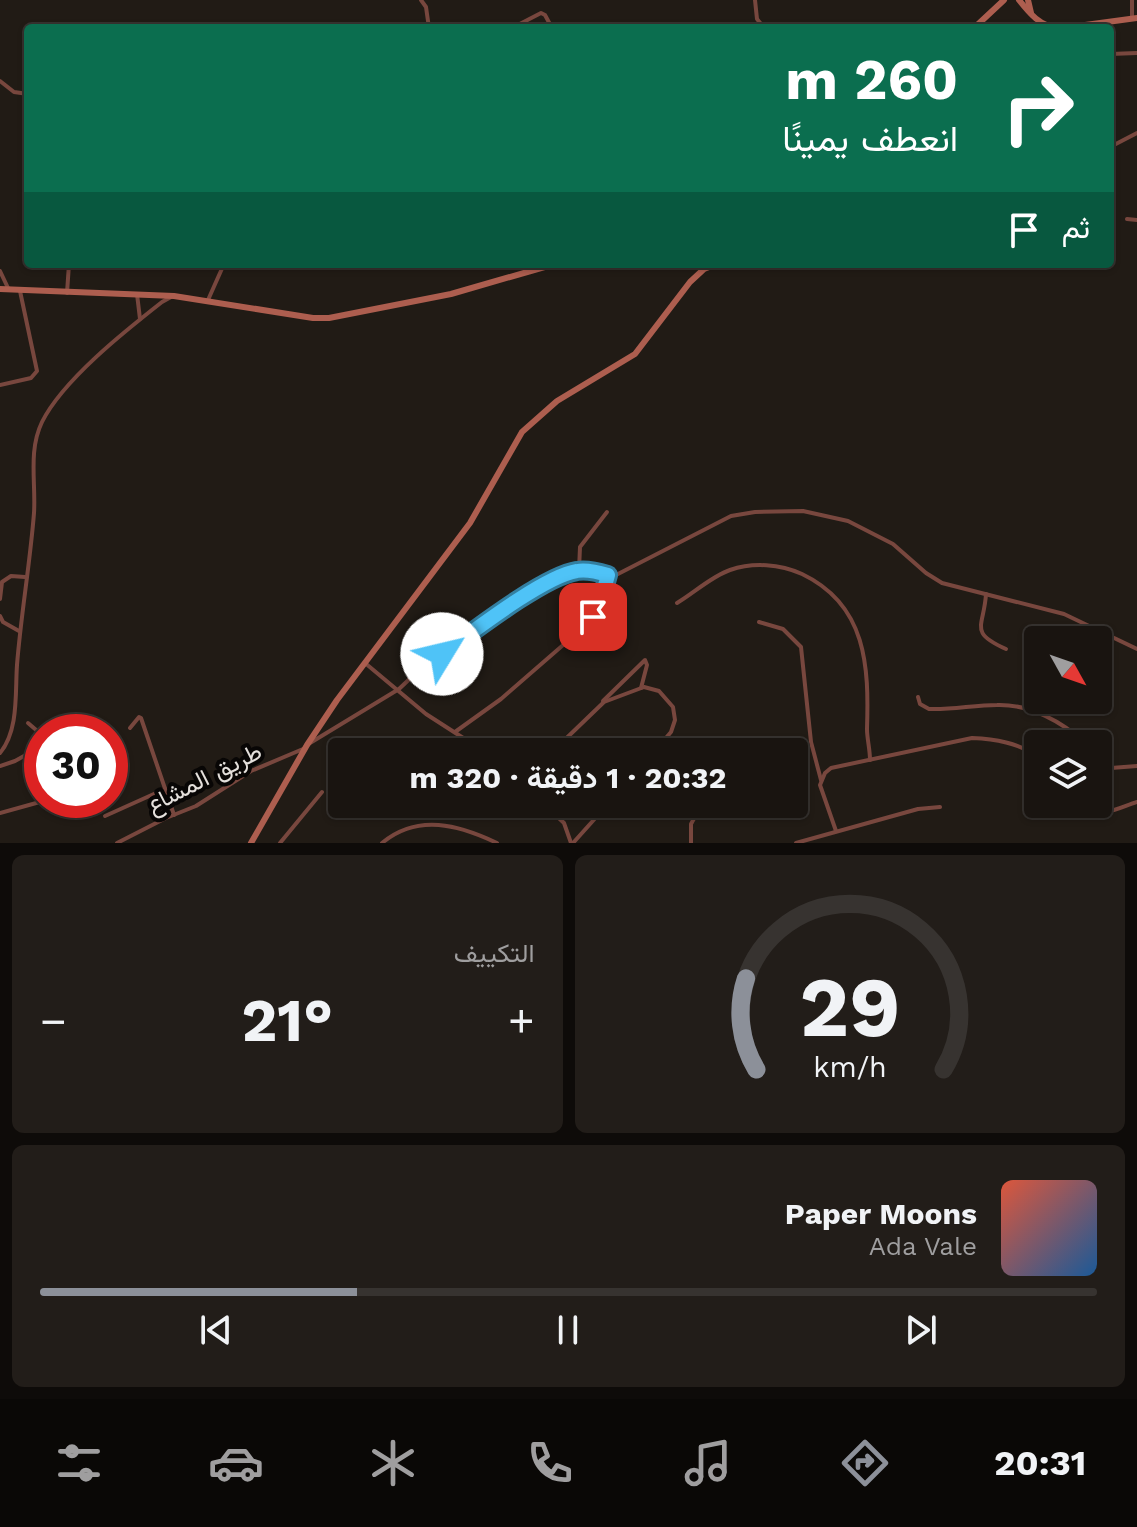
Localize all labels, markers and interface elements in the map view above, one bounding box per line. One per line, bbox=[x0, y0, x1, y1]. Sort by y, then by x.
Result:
text: 260 m bbox=[785, 47, 958, 113]
icon: right bbox=[986, 56, 1090, 160]
text: انعطف يمينًا bbox=[782, 118, 958, 160]
icon: arrive bbox=[1002, 208, 1046, 252]
text: ثم bbox=[1062, 210, 1090, 245]
pin bbox=[559, 583, 627, 651]
icon: arrive bbox=[571, 595, 615, 639]
position arrow bbox=[400, 612, 484, 696]
north arrow bbox=[1024, 626, 1112, 714]
map controls bbox=[1024, 626, 1112, 818]
speed limit sign: 30 bbox=[24, 714, 128, 818]
button: layers bbox=[1024, 730, 1112, 818]
street label: طريق المشاع bbox=[142, 737, 267, 821]
text: 20:32 · 1 دقيقة · 320 m bbox=[410, 760, 726, 795]
text: التكييف bbox=[454, 938, 535, 968]
text: 29 bbox=[799, 959, 900, 1056]
text: 21° bbox=[242, 985, 333, 1056]
text: − bbox=[40, 995, 67, 1047]
text: + bbox=[508, 995, 534, 1047]
text: km/h bbox=[813, 1050, 887, 1084]
text: Paper Moons bbox=[785, 1196, 977, 1231]
text: Ada Vale bbox=[869, 1231, 977, 1261]
icon: previous bbox=[194, 1308, 238, 1352]
icon: pause bbox=[546, 1308, 590, 1352]
icon: next bbox=[899, 1308, 943, 1352]
icon: filters bbox=[51, 1435, 107, 1491]
icon: car bbox=[208, 1435, 264, 1491]
icon: climate bbox=[365, 1435, 421, 1491]
icon: phone bbox=[522, 1435, 578, 1491]
icon: music bbox=[680, 1435, 736, 1491]
icon: directions bbox=[837, 1435, 893, 1491]
text: 20:31 bbox=[994, 1442, 1086, 1484]

